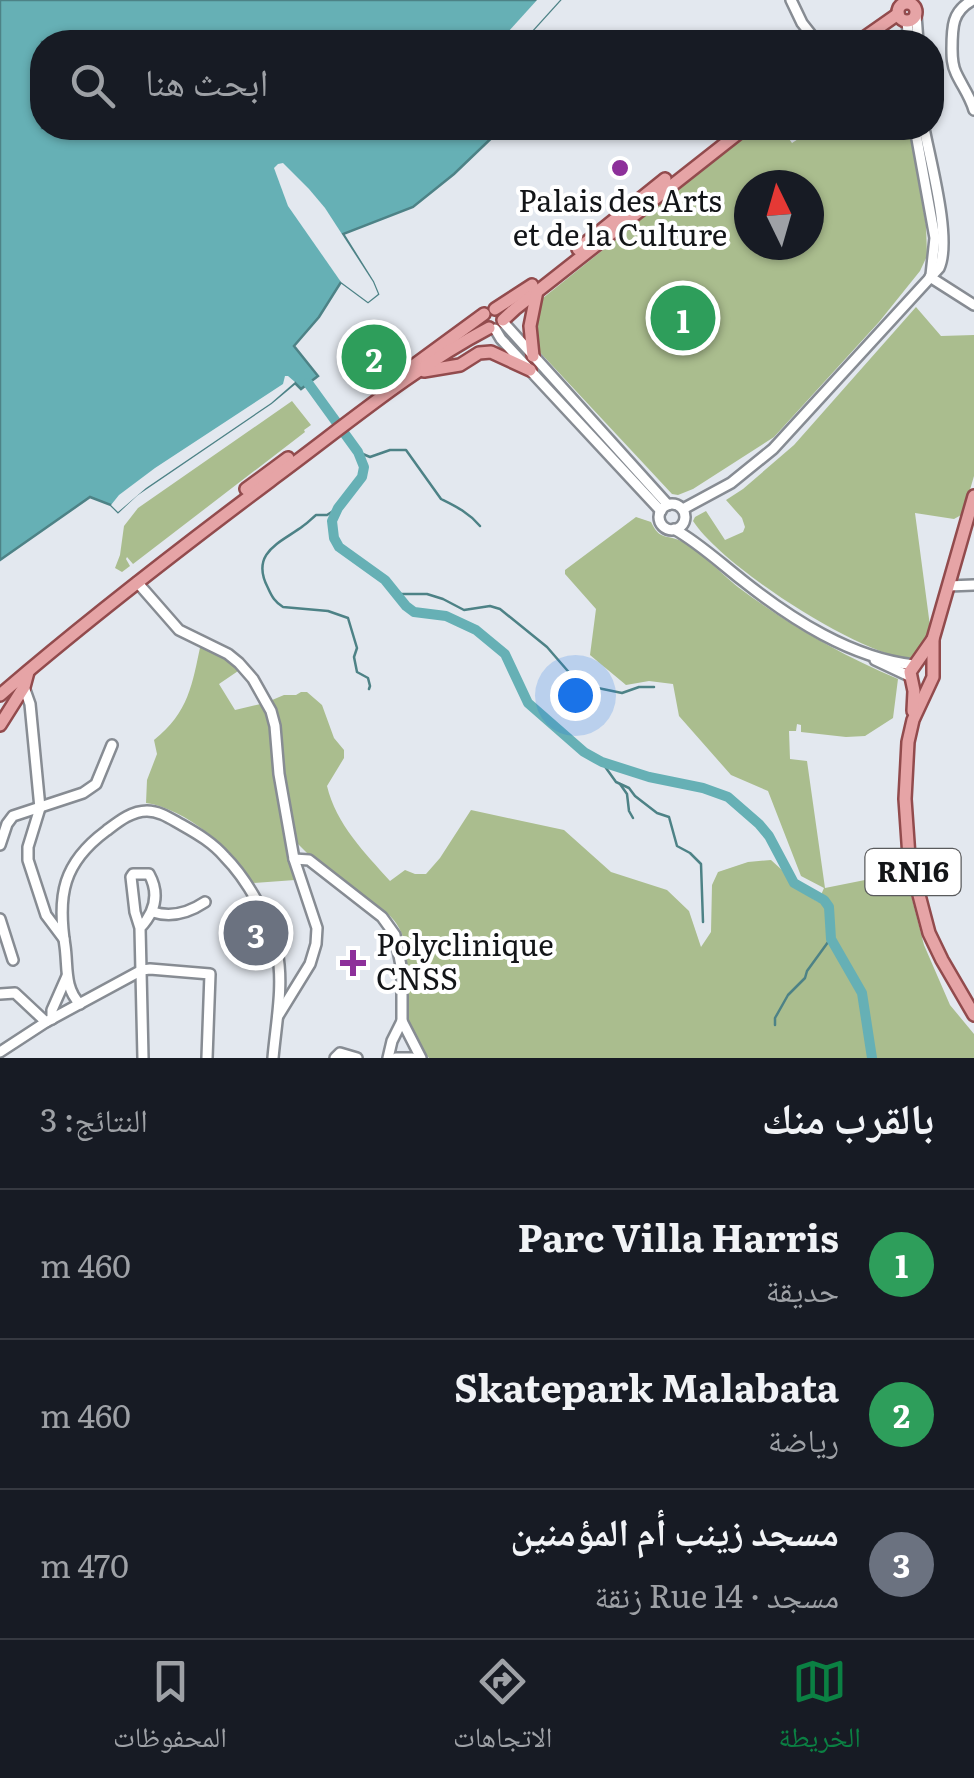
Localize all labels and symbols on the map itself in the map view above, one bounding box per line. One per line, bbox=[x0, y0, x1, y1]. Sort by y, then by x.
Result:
marker: Palais des Arts et de la Culture bbox=[609, 157, 631, 179]
north arrow bbox=[734, 170, 824, 260]
place label: Palais des Arts et de la Culture bbox=[513, 177, 727, 255]
pin: 1 bbox=[650, 280, 716, 356]
pin: 2 bbox=[342, 320, 406, 394]
your location bbox=[550, 670, 601, 721]
road number: RN16 bbox=[866, 849, 960, 895]
pin: 3 bbox=[224, 896, 288, 970]
place label: Polyclinique CNSS bbox=[376, 921, 554, 999]
marker: Polyclinique CNSS bbox=[340, 950, 366, 976]

